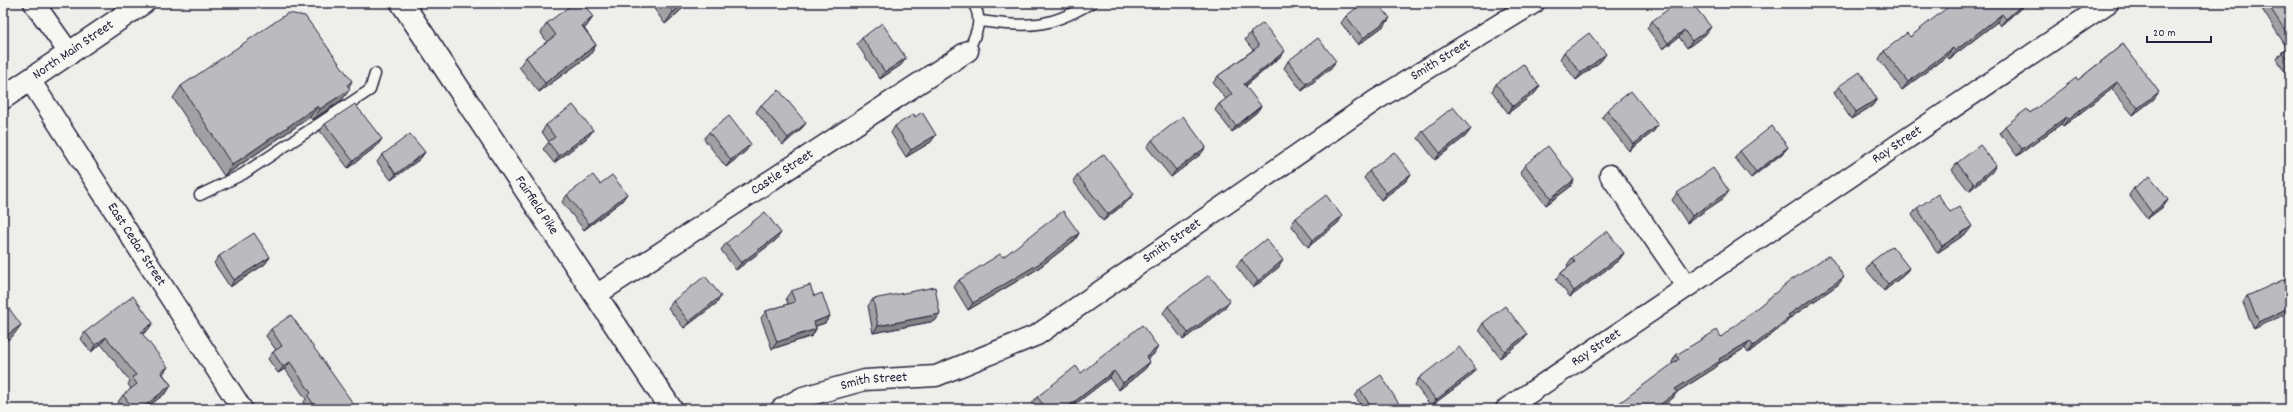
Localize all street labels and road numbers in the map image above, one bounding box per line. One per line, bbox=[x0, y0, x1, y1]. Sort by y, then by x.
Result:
street label: North Main Street bbox=[29, 16, 118, 85]
street label: Smith Street bbox=[1407, 34, 1475, 86]
street label: Ray Street bbox=[1868, 121, 1926, 169]
street label: Castle Street bbox=[747, 145, 818, 201]
street label: Fairfield Pike bbox=[509, 172, 563, 239]
street label: East Cedar Street bbox=[102, 199, 171, 291]
street label: Smith Street bbox=[1139, 214, 1206, 269]
street label: Ray Street bbox=[1567, 324, 1625, 372]
street label: Smith Street bbox=[838, 368, 908, 396]

